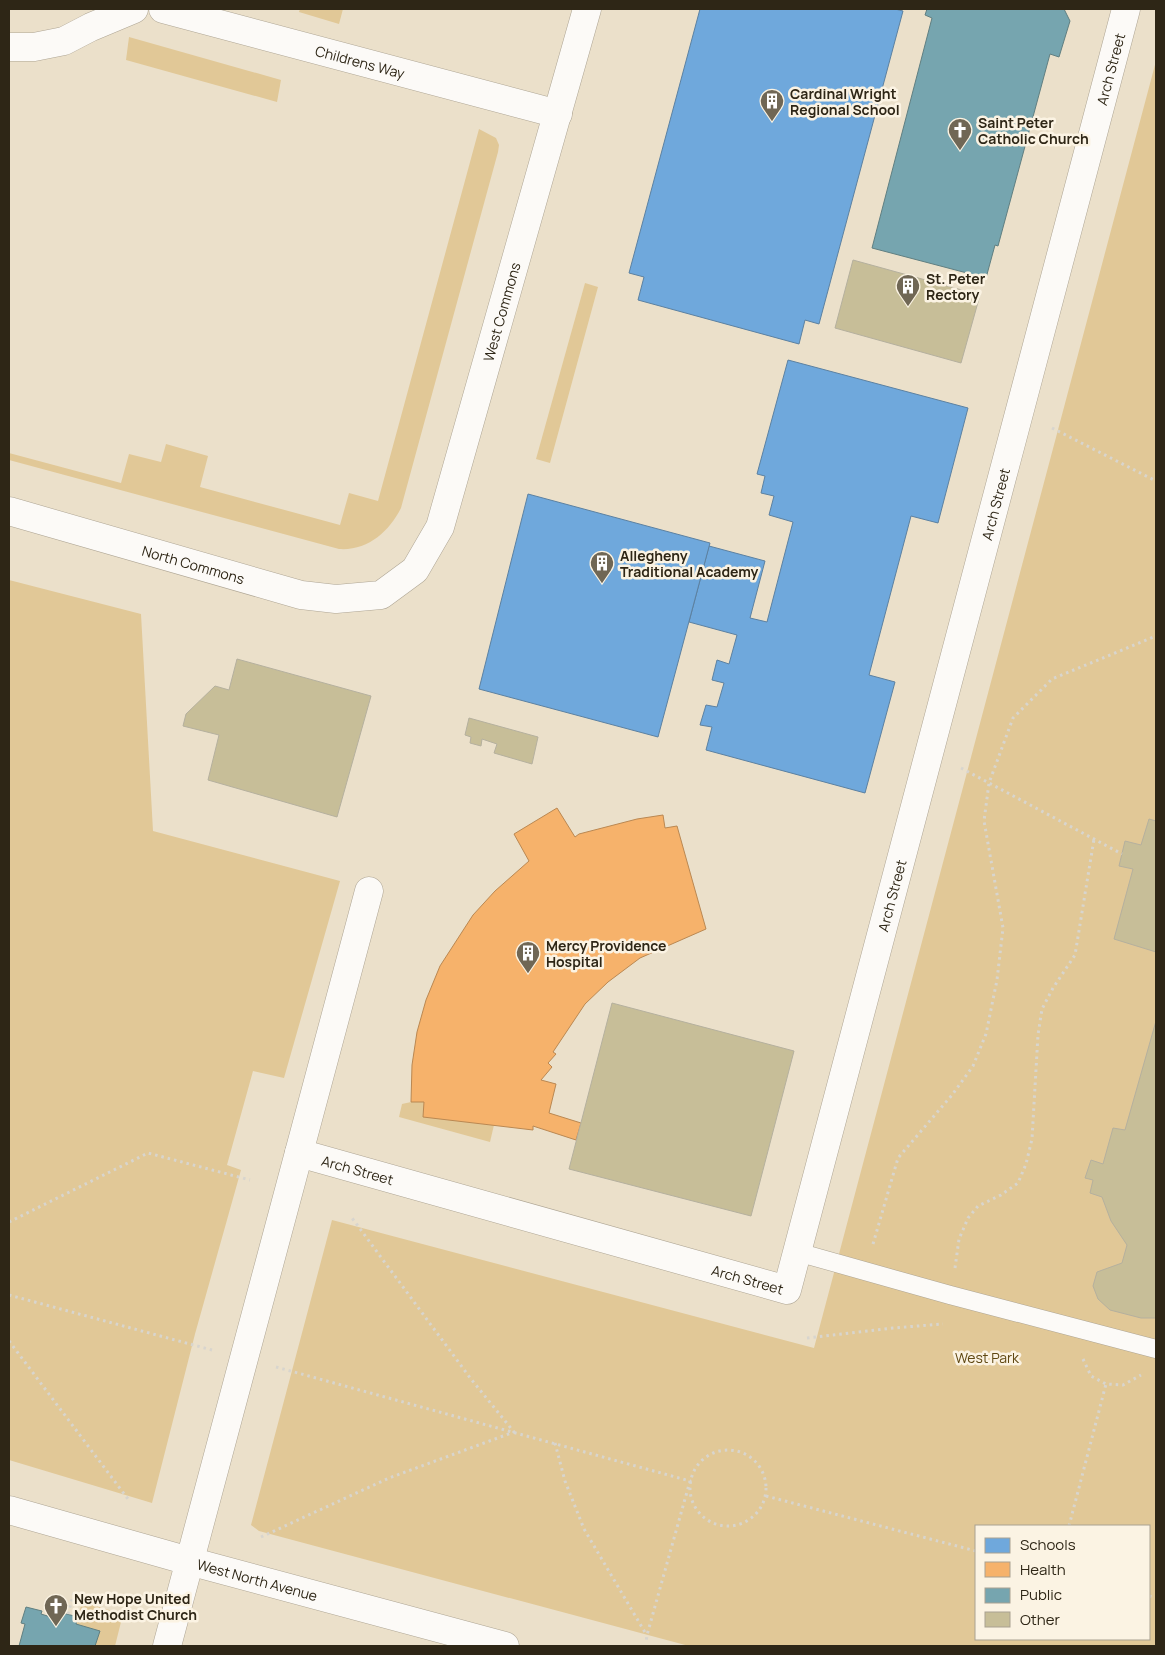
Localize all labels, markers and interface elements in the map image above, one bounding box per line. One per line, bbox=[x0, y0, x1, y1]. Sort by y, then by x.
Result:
street label: Arch Street bbox=[1092, 30, 1129, 107]
street label: Childrens Way bbox=[313, 40, 408, 83]
place label: Cardinal Wright Regional School bbox=[790, 84, 900, 119]
building icon: Cardinal Wright Regional School bbox=[759, 88, 785, 122]
place label: Saint Peter Catholic Church bbox=[978, 113, 1089, 148]
church icon: Saint Peter Catholic Church bbox=[947, 117, 973, 151]
street label: West Commons bbox=[478, 260, 524, 363]
place label: St. Peter Rectory bbox=[926, 269, 986, 304]
building icon: St. Peter Rectory bbox=[895, 273, 921, 307]
street label: Arch Street bbox=[976, 465, 1014, 542]
street label: North Commons bbox=[140, 540, 247, 588]
place label: Allegheny Traditional Academy bbox=[620, 546, 759, 581]
building icon: Allegheny Traditional Academy bbox=[589, 550, 615, 584]
street label: Arch Street bbox=[873, 857, 910, 934]
place label: Mercy Providence Hospital bbox=[546, 936, 666, 971]
building icon: Mercy Providence Hospital bbox=[515, 940, 541, 974]
street label: Arch Street bbox=[320, 1150, 396, 1189]
street label: Arch Street bbox=[710, 1260, 786, 1298]
park label: West Park bbox=[955, 1348, 1020, 1367]
legend bbox=[975, 1525, 1150, 1640]
text: Schools bbox=[1020, 1534, 1076, 1555]
street label: West North Avenue bbox=[195, 1554, 320, 1605]
text: Health bbox=[1020, 1559, 1066, 1580]
text: Public bbox=[1020, 1584, 1062, 1605]
place label: New Hope United Methodist Church bbox=[74, 1589, 197, 1624]
church icon: New Hope United Methodist Church bbox=[43, 1593, 69, 1627]
text: Other bbox=[1020, 1609, 1061, 1630]

